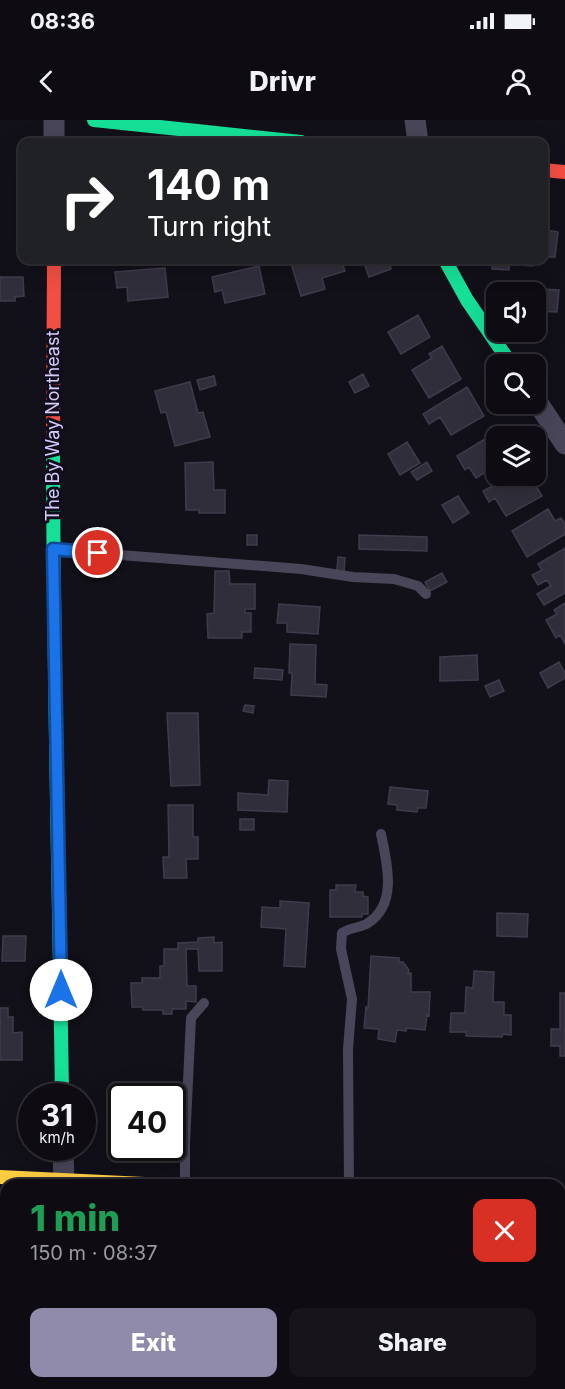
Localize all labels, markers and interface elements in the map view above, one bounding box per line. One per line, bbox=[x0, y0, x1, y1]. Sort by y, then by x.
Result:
text: 08:36 bbox=[30, 8, 95, 34]
icon: back bbox=[30, 65, 63, 98]
text: Drivr bbox=[249, 65, 316, 98]
icon: person bbox=[502, 65, 535, 98]
text: 140 m bbox=[147, 159, 270, 210]
icon: right bbox=[48, 162, 126, 240]
text: Turn right bbox=[147, 210, 271, 243]
map controls bbox=[486, 282, 546, 486]
button: sound bbox=[486, 282, 546, 342]
street label: The By Way Northeast bbox=[42, 331, 63, 521]
button: search bbox=[486, 354, 546, 414]
button: layers bbox=[486, 426, 546, 486]
pin bbox=[72, 527, 123, 578]
icon: arrive bbox=[81, 536, 114, 569]
position arrow bbox=[29, 958, 93, 1022]
speed limit sign: 40 bbox=[108, 1083, 186, 1161]
text: 31 bbox=[41, 1097, 73, 1133]
text: km/h bbox=[39, 1128, 75, 1147]
text: 1 min bbox=[30, 1196, 120, 1240]
button: close bbox=[473, 1199, 536, 1262]
text: 150 m · 08:37 bbox=[30, 1241, 158, 1265]
button: Exit bbox=[30, 1308, 277, 1377]
button: Share bbox=[289, 1308, 536, 1377]

